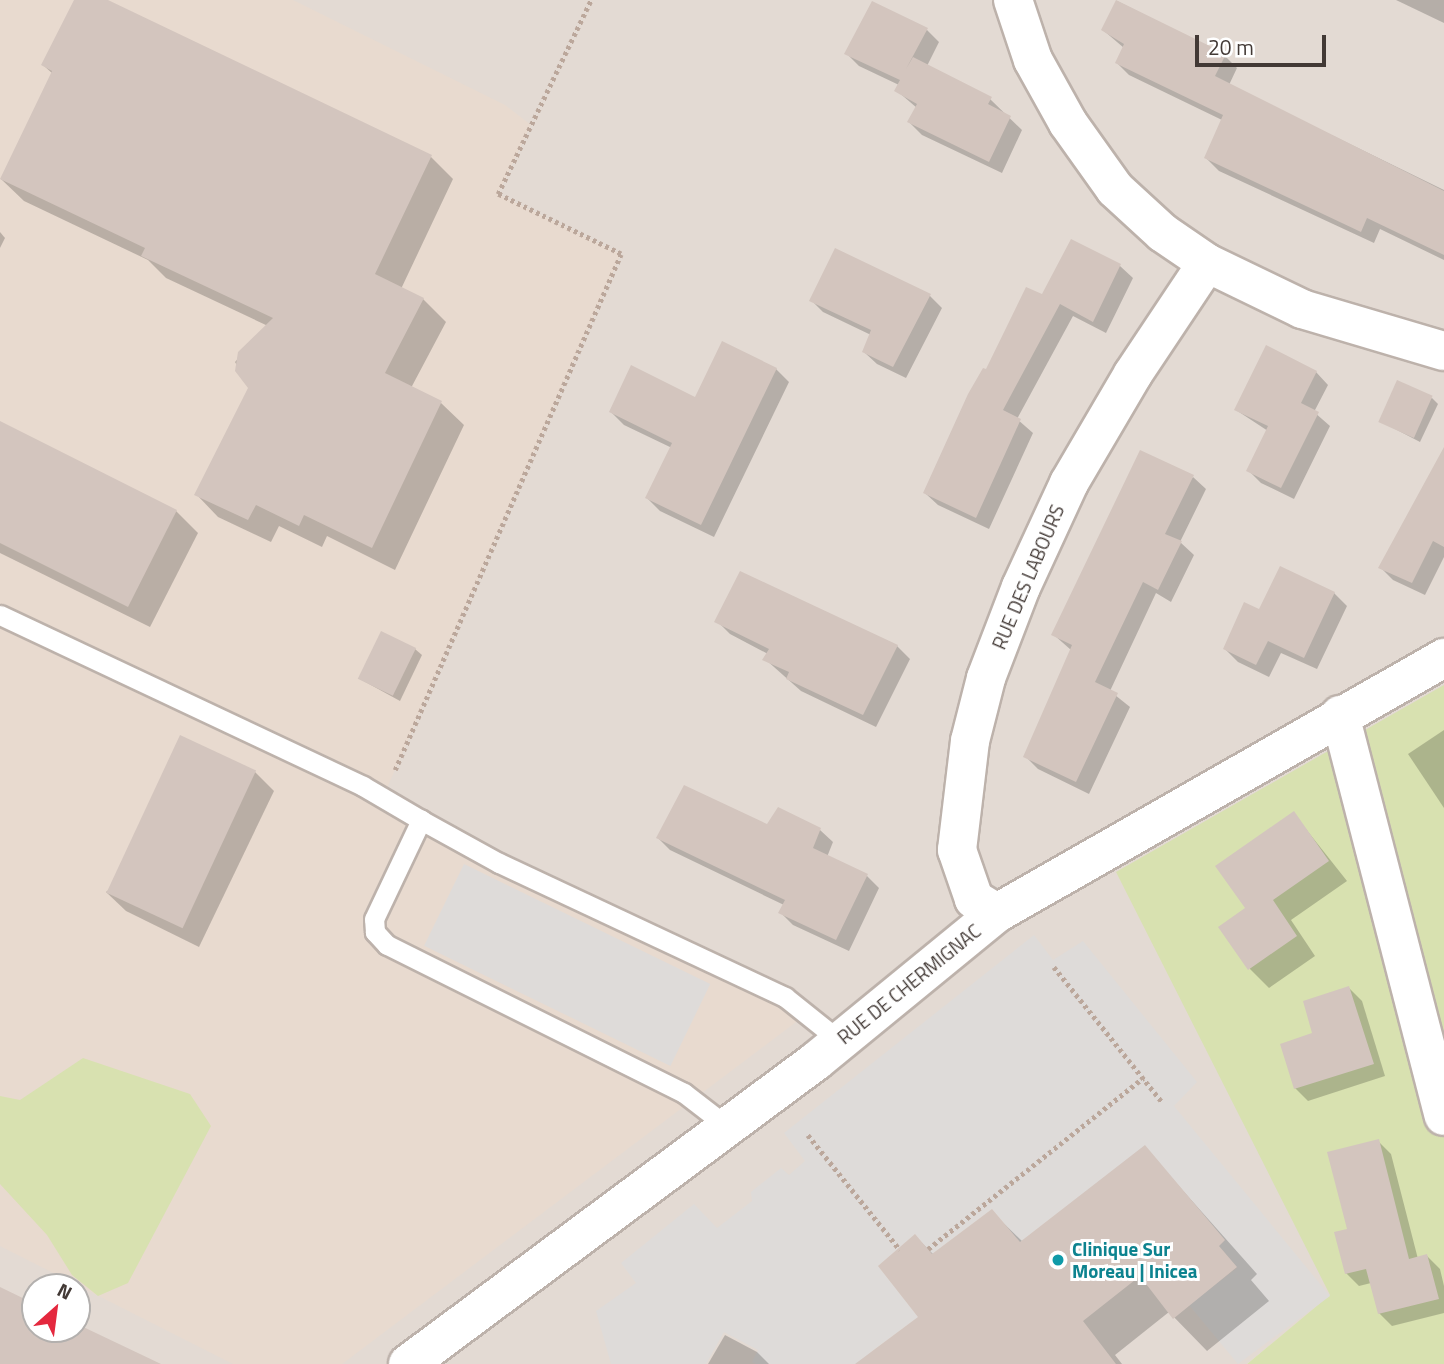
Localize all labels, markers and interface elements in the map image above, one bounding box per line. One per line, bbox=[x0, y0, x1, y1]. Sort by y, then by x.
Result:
scale bar bbox=[1199, 21, 1330, 65]
text: 20 m bbox=[1208, 31, 1254, 63]
street label: RUE DES LABOURS bbox=[987, 501, 1069, 653]
street label: RUE DE CHERMIGNAC bbox=[833, 919, 985, 1049]
place label: Clinique Sur Moreau | Inicea bbox=[1072, 1238, 1197, 1282]
marker: Clinique Sur Moreau | Inicea bbox=[1050, 1252, 1066, 1268]
north arrow bbox=[21, 1273, 91, 1343]
text: N bbox=[53, 1275, 78, 1307]

